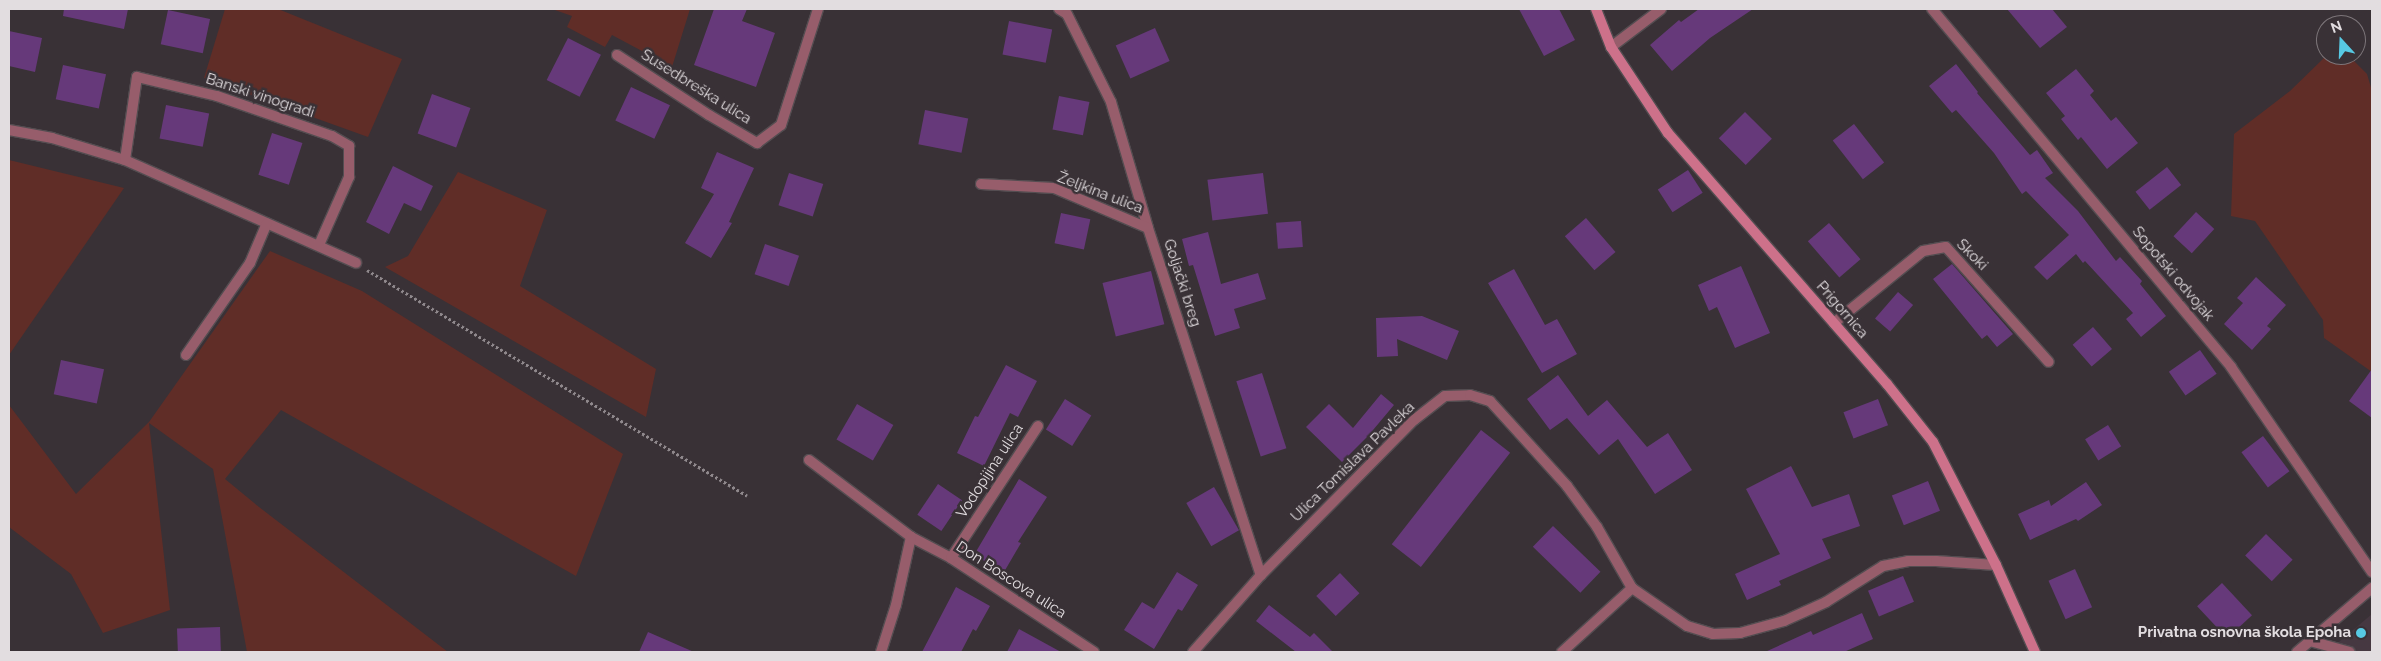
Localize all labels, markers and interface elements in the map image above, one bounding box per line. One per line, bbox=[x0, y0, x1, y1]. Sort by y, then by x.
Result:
north arrow bbox=[2316, 15, 2366, 65]
text: N bbox=[2328, 17, 2344, 36]
street label: Susedbreška ulica bbox=[638, 46, 754, 128]
street label: Banski vinogradi bbox=[203, 70, 317, 122]
street label: Željkina ulica bbox=[1055, 168, 1145, 218]
street label: Sopotski odvojak bbox=[2128, 223, 2218, 325]
street label: Skoki bbox=[1953, 236, 1991, 274]
street label: Goljački breg bbox=[1159, 237, 1205, 329]
street label: Prigornica bbox=[1812, 278, 1872, 342]
street label: Ulica Tomislava Pavleka bbox=[1287, 398, 1419, 526]
street label: Vodopijina ulica bbox=[953, 420, 1027, 522]
street label: Don Boscova ulica bbox=[953, 538, 1069, 622]
place label: Privatna osnovna škola Epoha bbox=[2138, 624, 2351, 642]
marker: Privatna osnovna škola Epoha bbox=[2355, 627, 2367, 639]

